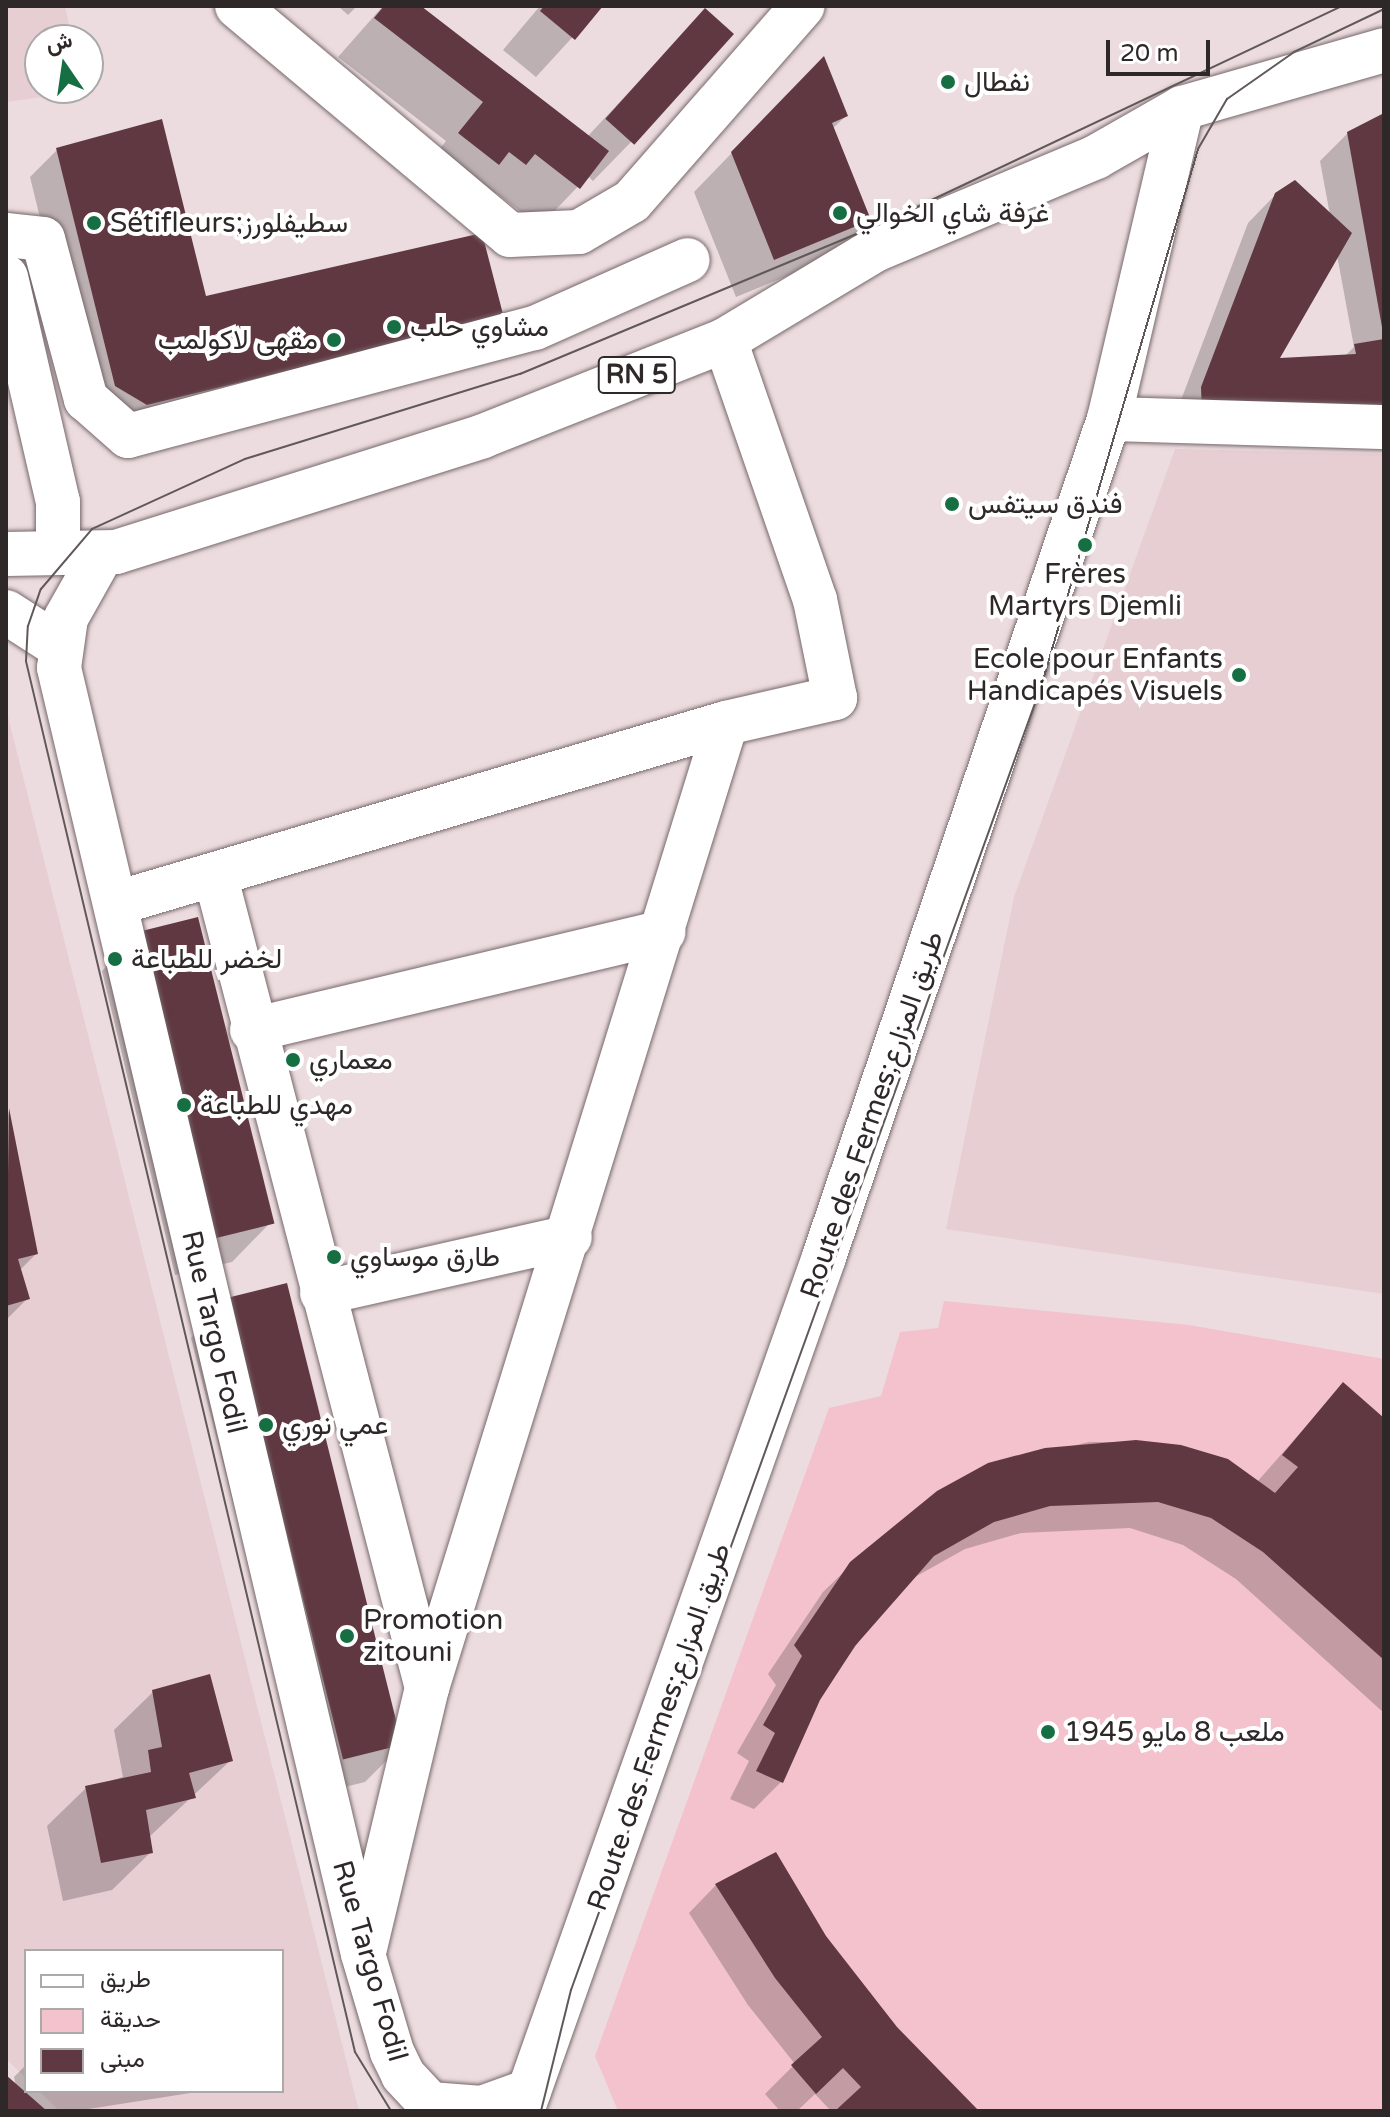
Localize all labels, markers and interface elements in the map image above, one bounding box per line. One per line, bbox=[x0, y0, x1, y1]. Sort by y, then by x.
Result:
north arrow bbox=[24, 24, 104, 104]
scale bar bbox=[1110, 24, 1214, 74]
text: ش bbox=[43, 27, 75, 58]
text: 20 m bbox=[1120, 39, 1178, 68]
place label: نفطال bbox=[964, 65, 1030, 99]
marker: نفطال bbox=[939, 73, 957, 91]
place label: غرفة شاي الخوالي bbox=[856, 196, 1049, 230]
marker: غرفة شاي الخوالي bbox=[831, 204, 849, 222]
place label: Sétifleurs;سطيفلورز bbox=[110, 206, 348, 240]
marker: Sétifleurs;سطيفلورز bbox=[85, 214, 103, 232]
place label: مشاوي حلب bbox=[410, 310, 549, 344]
marker: مشاوي حلب bbox=[385, 318, 403, 336]
place label: مقهى لاكولمب bbox=[158, 323, 318, 357]
marker: مقهى لاكولمب bbox=[325, 331, 343, 349]
road number: RN 5 bbox=[597, 353, 677, 397]
place label: فندق سيتفس bbox=[968, 487, 1123, 521]
marker: فندق سيتفس bbox=[943, 495, 961, 513]
marker: Frères Martyrs Djemli bbox=[1076, 536, 1094, 554]
place label: Frères Martyrs Djemli bbox=[988, 557, 1182, 623]
place label: Ecole pour Enfants Handicapés Visuels bbox=[967, 642, 1223, 708]
marker: Ecole pour Enfants Handicapés Visuels bbox=[1230, 666, 1248, 684]
street label: Route des Fermes;طريق المزارع bbox=[793, 927, 951, 1303]
place label: لخضر للطباعة bbox=[131, 942, 282, 976]
marker: لخضر للطباعة bbox=[106, 950, 124, 968]
place label: معماري bbox=[309, 1043, 393, 1077]
marker: معماري bbox=[284, 1051, 302, 1069]
place label: مهدي للطباعة bbox=[200, 1088, 353, 1122]
marker: مهدي للطباعة bbox=[175, 1096, 193, 1114]
street label: Rue Targo Fodil bbox=[174, 1227, 254, 1437]
place label: طارق موساوي bbox=[350, 1240, 500, 1274]
marker: طارق موساوي bbox=[325, 1248, 343, 1266]
place label: عمي نوري bbox=[282, 1408, 388, 1442]
marker: عمي نوري bbox=[257, 1416, 275, 1434]
street label: Route des Fermes;طريق المزارع bbox=[580, 1539, 738, 1915]
place label: Promotion zitouni bbox=[363, 1603, 503, 1669]
marker: Promotion zitouni bbox=[338, 1627, 356, 1645]
place label: ملعب 8 مايو 1945 bbox=[1064, 1715, 1285, 1749]
marker: ملعب 8 مايو 1945 bbox=[1039, 1723, 1057, 1741]
street label: Rue Targo Fodil bbox=[325, 1857, 415, 2065]
legend bbox=[24, 1949, 284, 2093]
text: طريق bbox=[100, 1965, 151, 1994]
text: حديقة bbox=[100, 2005, 161, 2034]
text: مبنى bbox=[100, 2045, 145, 2074]

